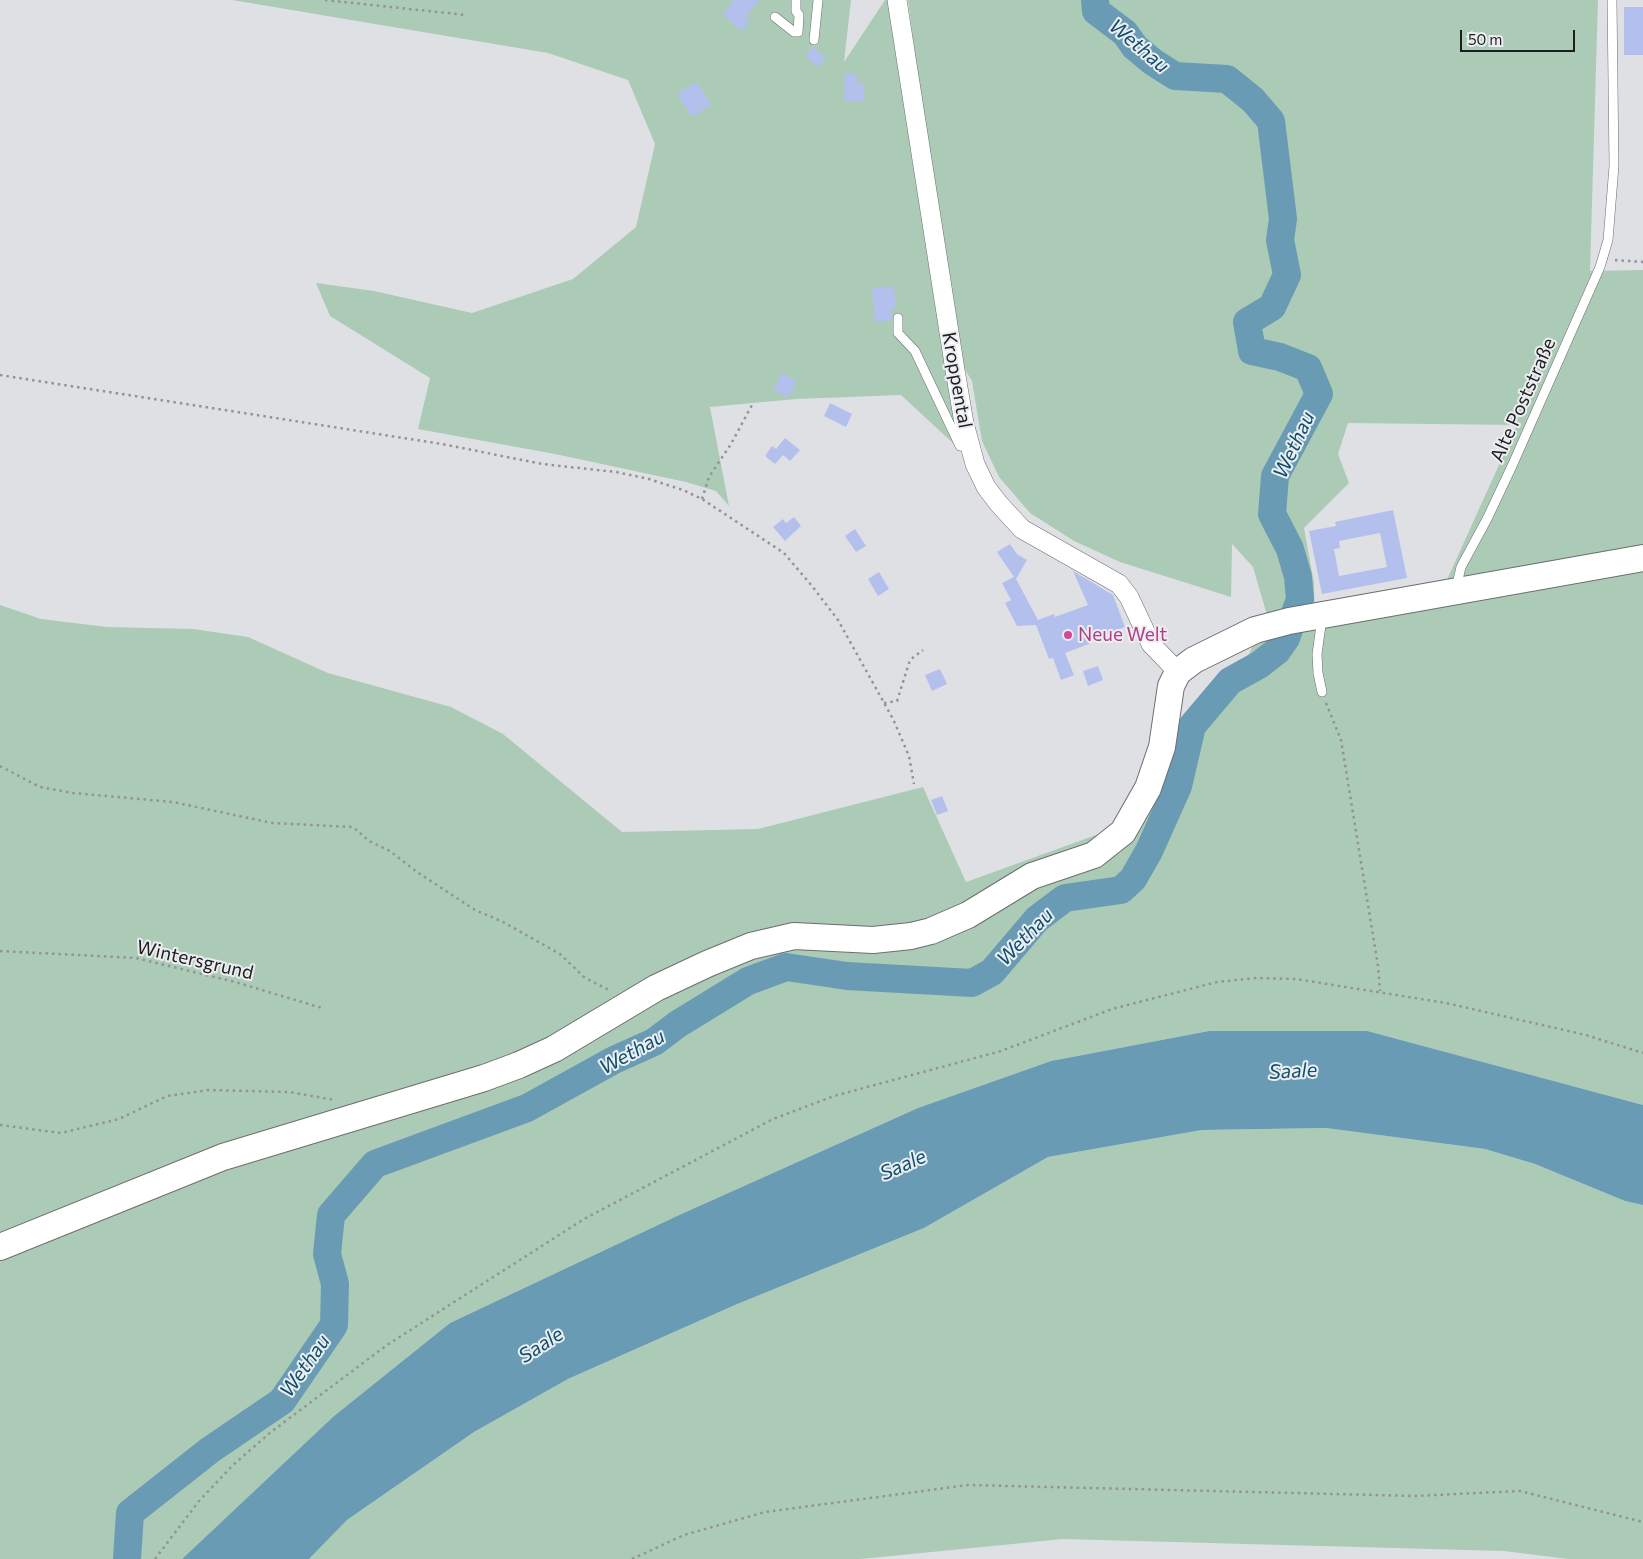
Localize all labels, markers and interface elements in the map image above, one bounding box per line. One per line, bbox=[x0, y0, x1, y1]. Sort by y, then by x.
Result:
water label: Wethau bbox=[1104, 14, 1174, 78]
scale bar bbox=[1463, 20, 1578, 52]
text: 50 m bbox=[1468, 30, 1502, 48]
street label: Kroppental bbox=[937, 330, 977, 430]
street label: Alte Poststraße bbox=[1485, 334, 1561, 466]
water label: Wethau bbox=[1268, 408, 1320, 482]
place label: Neue Welt bbox=[1078, 624, 1167, 646]
marker: Neue Welt bbox=[1062, 629, 1074, 641]
water label: Wethau bbox=[992, 903, 1058, 971]
street label: Wintersgrund bbox=[134, 935, 256, 985]
water label: Wethau bbox=[595, 1024, 669, 1080]
water label: Saale bbox=[1268, 1058, 1318, 1084]
water label: Saale bbox=[876, 1144, 930, 1186]
water label: Saale bbox=[514, 1322, 568, 1368]
water label: Wethau bbox=[275, 1330, 335, 1402]

